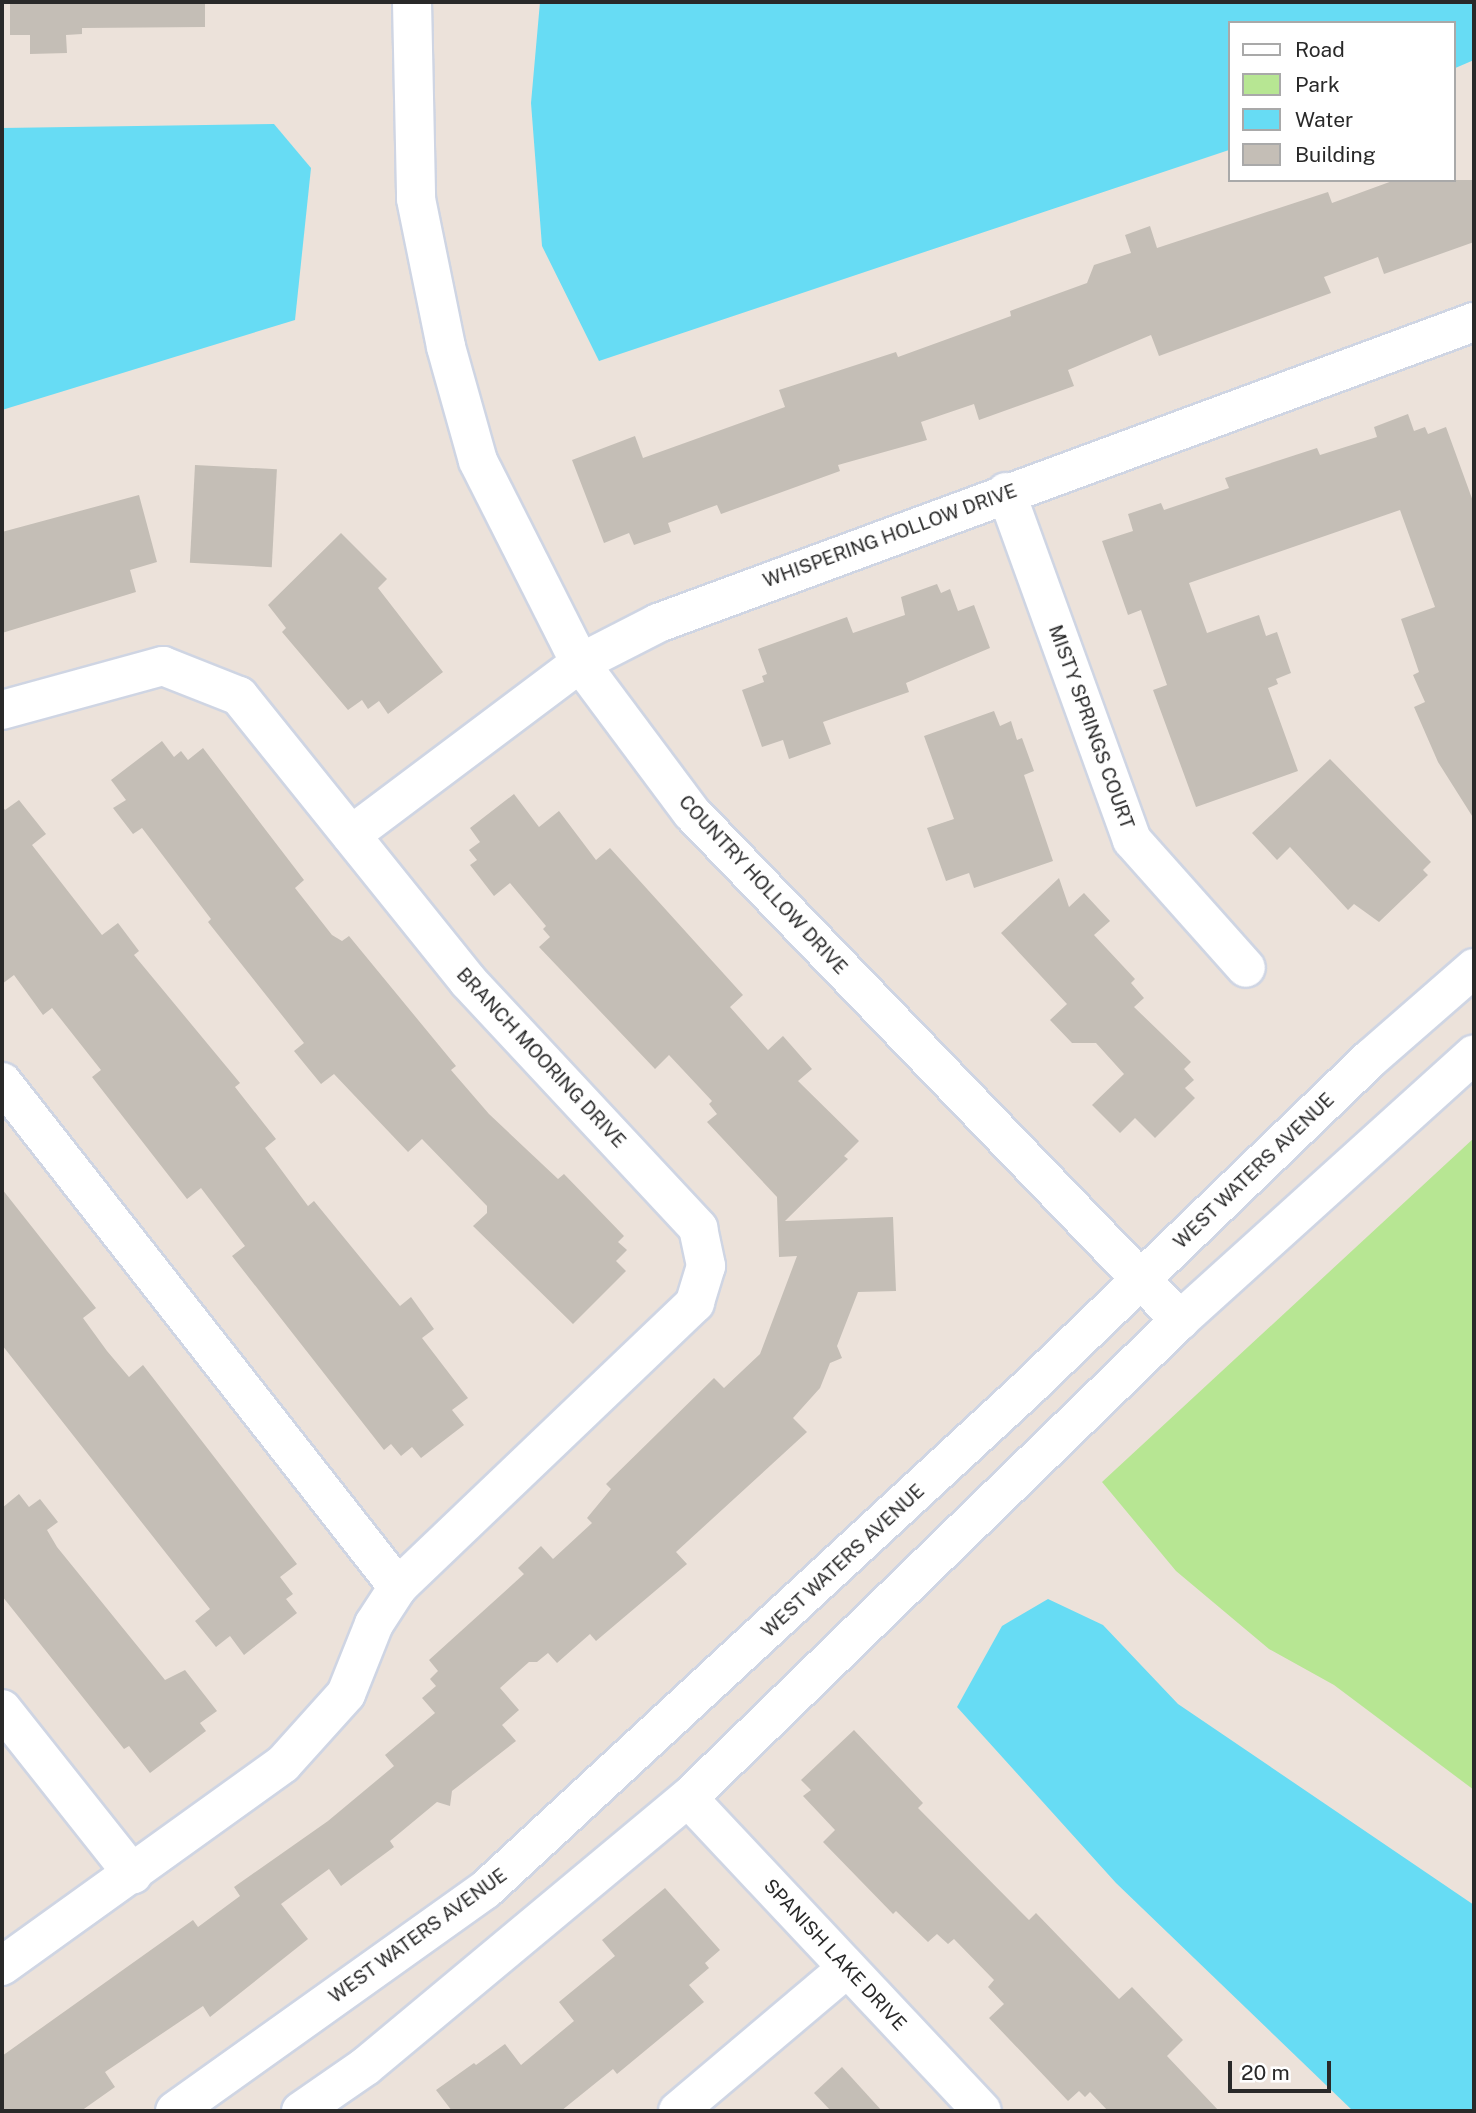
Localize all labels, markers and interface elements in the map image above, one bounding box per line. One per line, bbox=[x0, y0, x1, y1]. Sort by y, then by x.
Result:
legend bbox=[1228, 21, 1455, 182]
text: Road bbox=[1295, 37, 1345, 62]
text: Park bbox=[1295, 72, 1340, 97]
text: Water bbox=[1295, 107, 1353, 132]
text: Building bbox=[1295, 142, 1376, 167]
street label: WHISPERING HOLLOW DRIVE bbox=[760, 479, 1020, 593]
street label: MISTY SPRINGS COURT bbox=[1043, 622, 1139, 832]
street label: COUNTRY HOLLOW DRIVE bbox=[674, 791, 852, 979]
street label: BRANCH MOORING DRIVE bbox=[452, 963, 630, 1153]
street label: WEST WATERS AVENUE bbox=[1169, 1088, 1339, 1254]
street label: WEST WATERS AVENUE bbox=[757, 1480, 929, 1642]
street label: WEST WATERS AVENUE bbox=[325, 1864, 511, 2008]
street label: SPANISH LAKE DRIVE bbox=[759, 1875, 911, 2035]
scale bar bbox=[1231, 2046, 1334, 2090]
text: 20 m bbox=[1241, 2060, 1290, 2085]

